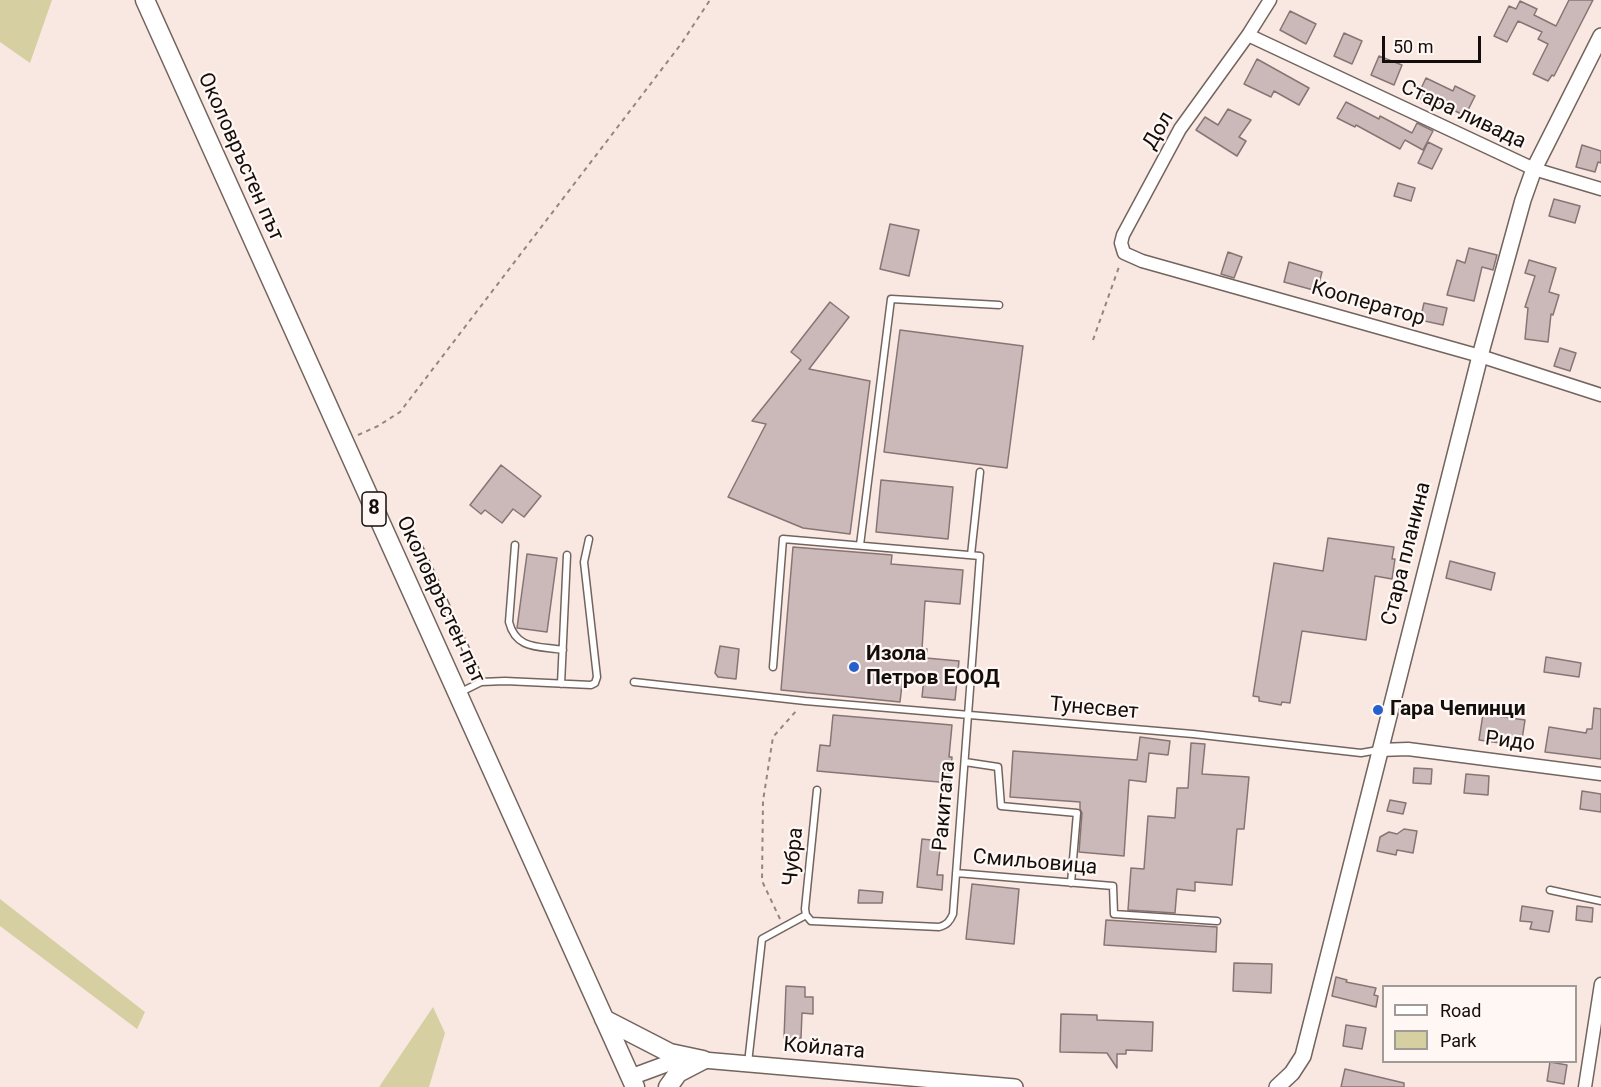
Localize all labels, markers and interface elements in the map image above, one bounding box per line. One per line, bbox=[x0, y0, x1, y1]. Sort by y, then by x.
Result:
scale bar bbox=[1385, 24, 1484, 62]
text: 50 m bbox=[1393, 36, 1433, 57]
street label: Околовръстен път bbox=[192, 69, 288, 245]
street label: Стара ливада bbox=[1396, 75, 1530, 155]
street label: Дол bbox=[1138, 107, 1180, 155]
street label: Кооператор bbox=[1308, 276, 1428, 332]
street label: Стара планина bbox=[1377, 480, 1437, 628]
road number: 8 bbox=[362, 492, 386, 526]
street label: Околовръстен път bbox=[390, 512, 490, 688]
place label: Изола Петров ЕООД bbox=[866, 642, 1000, 692]
marker: Изола Петров ЕООД bbox=[847, 660, 861, 674]
street label: Тунесвет bbox=[1049, 693, 1139, 725]
place label: Гара Чепинци bbox=[1390, 697, 1526, 723]
marker: Гара Чепинци bbox=[1371, 703, 1385, 717]
street label: Ридо bbox=[1484, 726, 1536, 758]
street label: Ракитата bbox=[929, 760, 961, 852]
street label: Чубра bbox=[778, 826, 810, 888]
street label: Смильовица bbox=[972, 845, 1098, 881]
legend bbox=[1382, 985, 1577, 1063]
text: Road bbox=[1440, 1000, 1481, 1021]
text: Park bbox=[1440, 1030, 1476, 1051]
street label: Койлата bbox=[782, 1033, 866, 1065]

